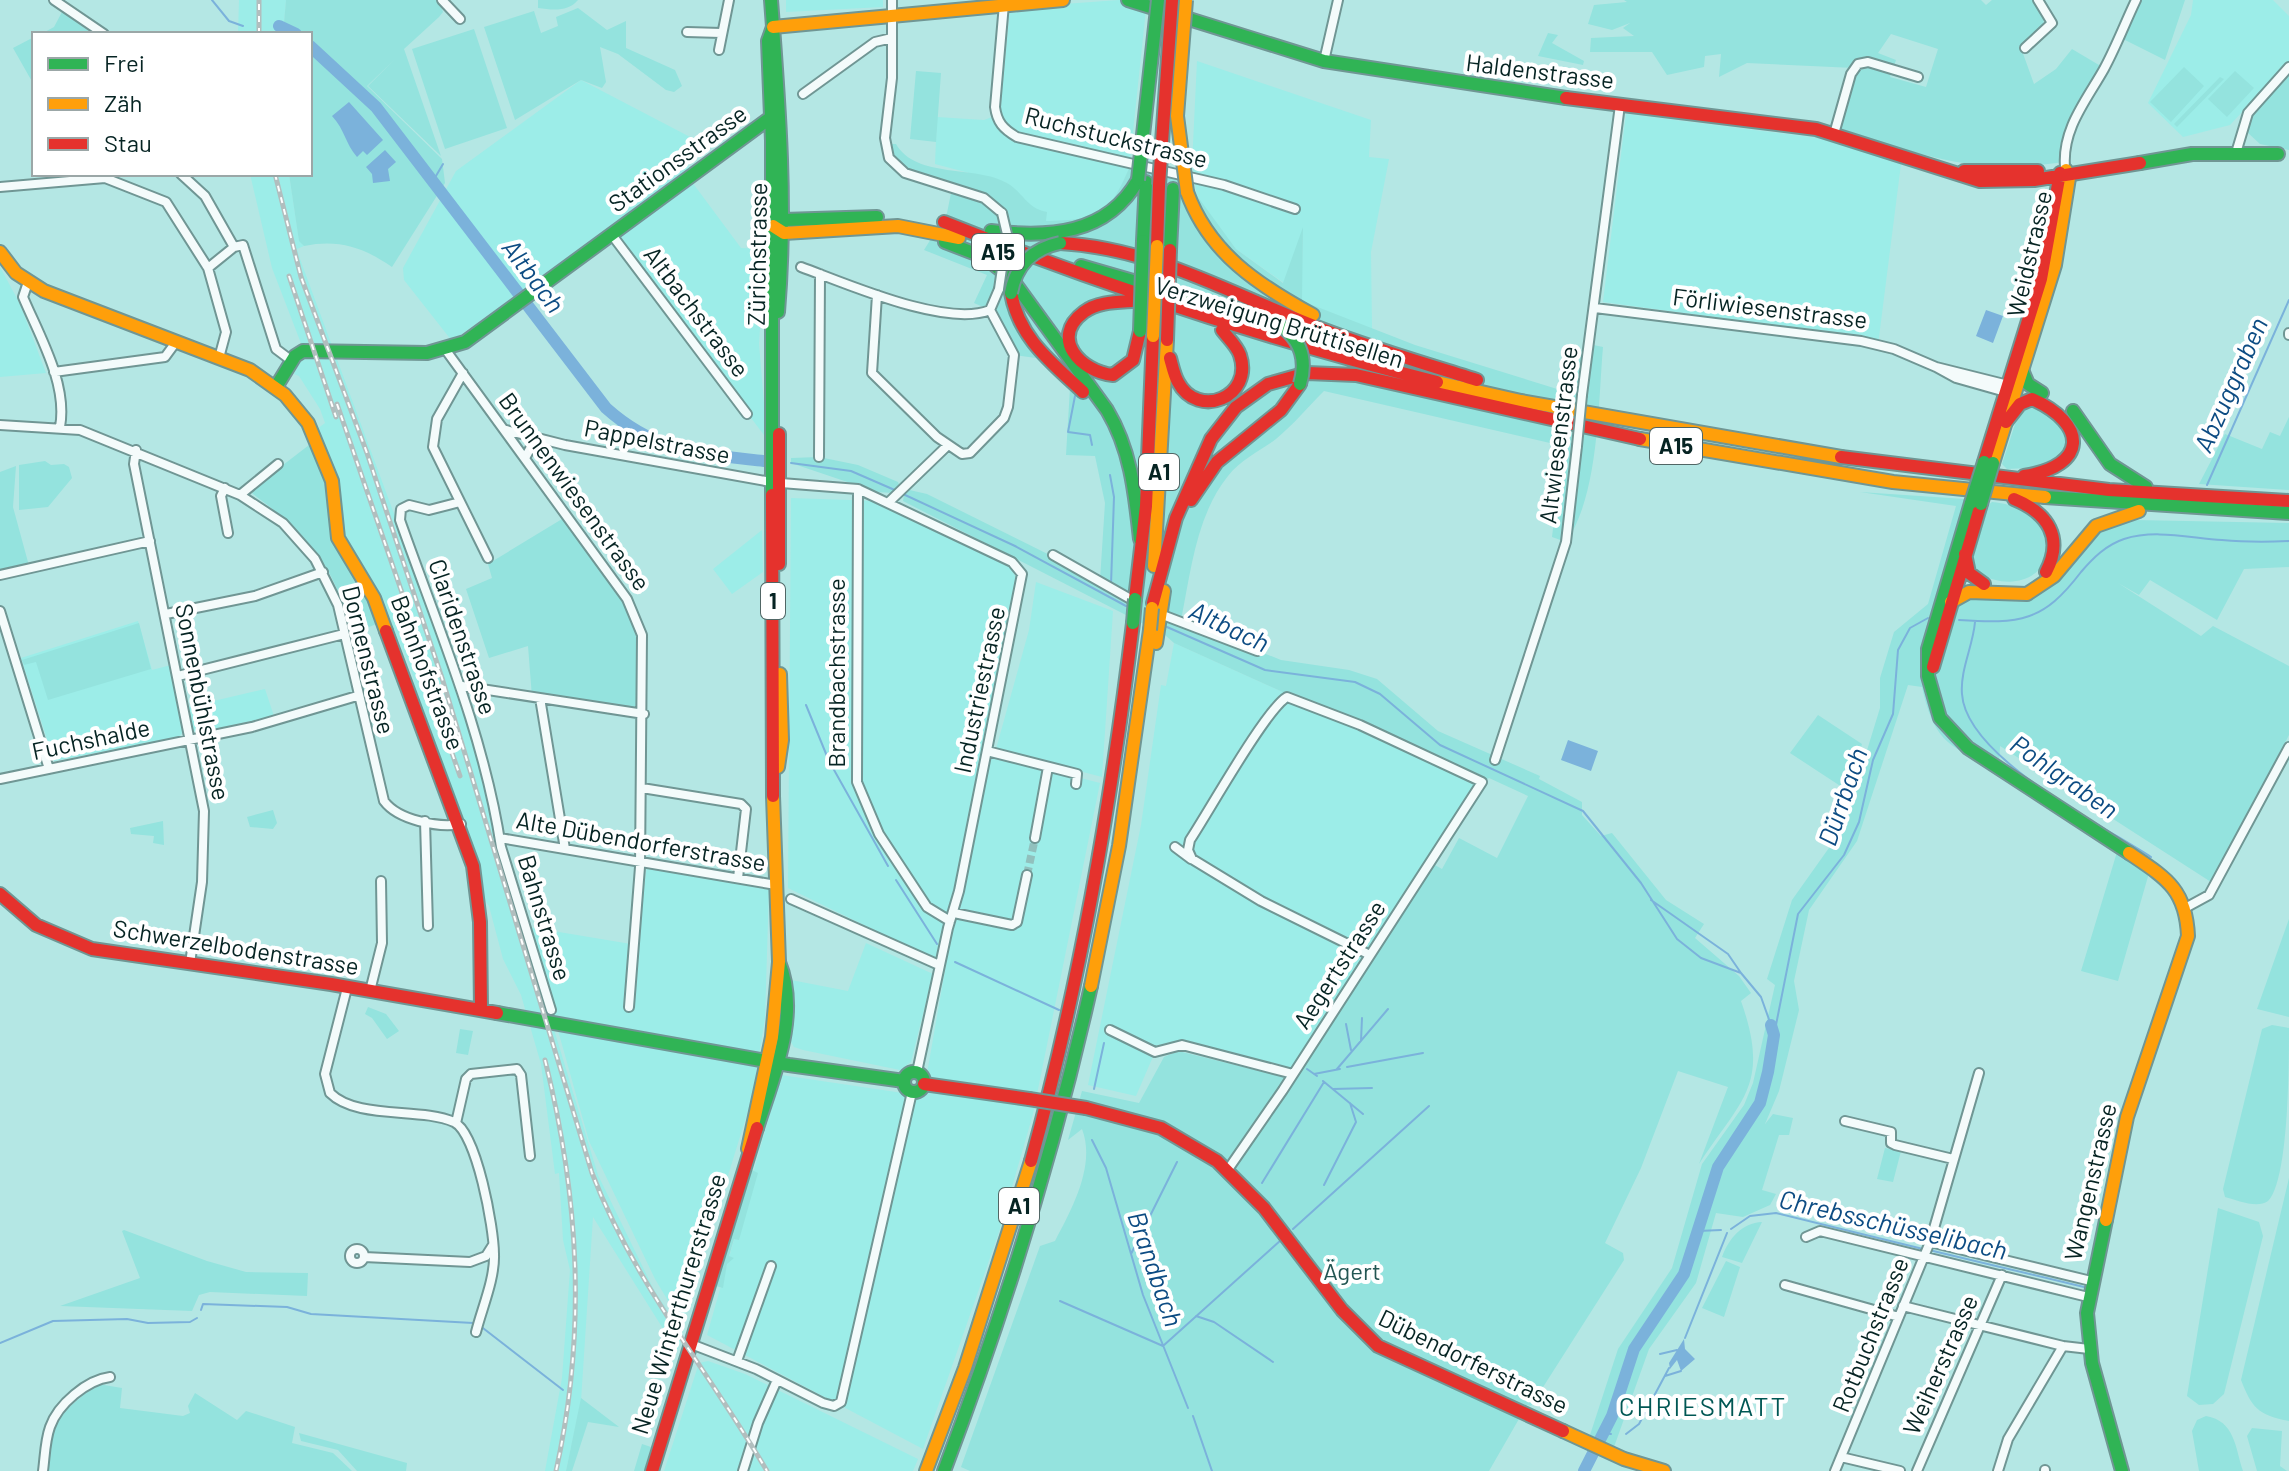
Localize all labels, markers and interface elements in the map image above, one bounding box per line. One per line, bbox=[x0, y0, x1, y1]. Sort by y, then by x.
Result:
legend bbox=[32, 32, 312, 176]
street label: Haldenstrasse bbox=[1464, 47, 1616, 94]
text: Frei bbox=[104, 48, 145, 77]
text: Zäh bbox=[104, 88, 142, 117]
street label: Stationsstrasse bbox=[602, 98, 752, 218]
street label: Ruchstuckstrasse bbox=[1022, 100, 1211, 173]
text: Stau bbox=[104, 128, 152, 157]
street label: Zürichstrasse bbox=[741, 182, 772, 326]
street label: Weidstrasse bbox=[2000, 188, 2057, 320]
water label: Altbach bbox=[496, 232, 572, 318]
road number: A15 bbox=[972, 234, 1024, 270]
street label: Altbachstrasse bbox=[639, 240, 756, 382]
street label: Verzweigung Brüttisellen bbox=[1151, 270, 1407, 373]
street label: Förliwiesenstrasse bbox=[1671, 281, 1869, 334]
water label: Abzuggraben bbox=[2186, 312, 2273, 457]
street label: Altwiesenstrasse bbox=[1532, 344, 1583, 525]
street label: Brunnenwiesenstrasse bbox=[494, 386, 657, 596]
street label: Pappelstrasse bbox=[582, 412, 733, 469]
road number: A15 bbox=[1650, 428, 1702, 464]
road number: A1 bbox=[1139, 454, 1179, 490]
street label: Claridenstrasse bbox=[423, 555, 504, 718]
street label: Brandbachstrasse bbox=[821, 578, 850, 768]
street label: Dornenstrasse bbox=[337, 582, 402, 737]
road number: 1 bbox=[761, 583, 785, 619]
street label: Bahnhofstrasse bbox=[386, 591, 471, 754]
water label: Altbach bbox=[1185, 594, 1274, 658]
street label: Sonnenbühlstrasse bbox=[170, 601, 237, 803]
street label: Industriestrasse bbox=[947, 604, 1010, 776]
street label: Fuchshalde bbox=[29, 712, 152, 765]
water label: Pohlgraben bbox=[2005, 727, 2125, 824]
water label: Dürrbach bbox=[1810, 744, 1873, 849]
street label: Alte Dübendorferstrasse bbox=[514, 804, 768, 877]
street label: Bahnstrasse bbox=[513, 851, 578, 984]
street label: Aegertstrasse bbox=[1286, 895, 1391, 1034]
street label: Schwerzelbodenstrasse bbox=[111, 913, 361, 980]
street label: Wangenstrasse bbox=[2057, 1100, 2122, 1263]
street label: Neue Winterthurerstrasse bbox=[624, 1170, 731, 1437]
water label: Chrebsschüsselibach bbox=[1776, 1182, 2010, 1265]
road number: A1 bbox=[999, 1188, 1039, 1224]
water label: Brandbach bbox=[1122, 1207, 1191, 1330]
street label: Rotbuchstrasse bbox=[1825, 1253, 1914, 1416]
park label: Ägert bbox=[1323, 1256, 1381, 1285]
street label: Weiherstrasse bbox=[1896, 1290, 1983, 1439]
street label: Dübendorferstrasse bbox=[1374, 1302, 1573, 1419]
district label: CHRIESMATT bbox=[1619, 1390, 1787, 1421]

